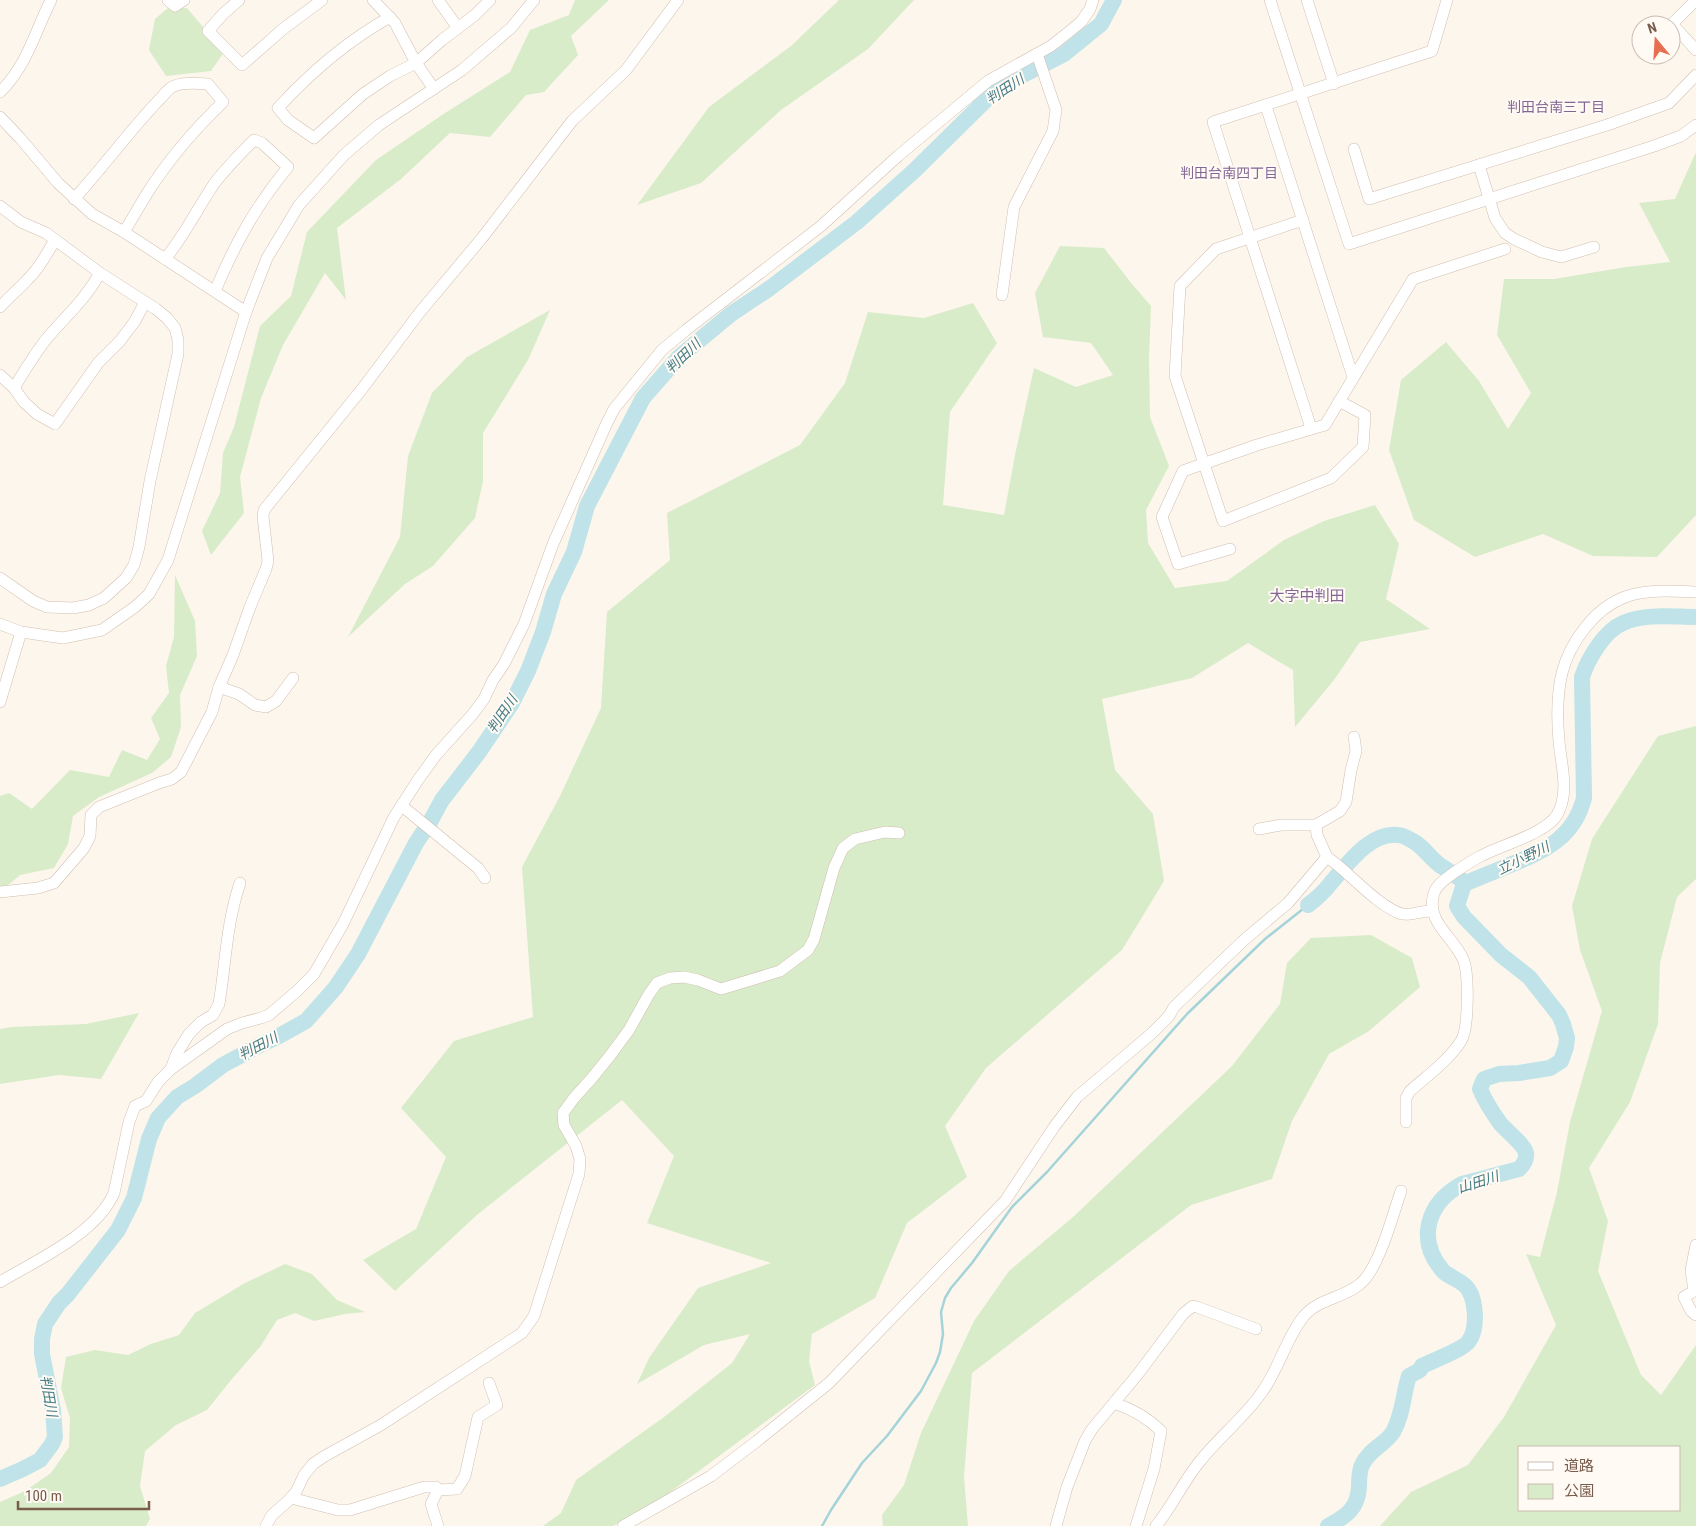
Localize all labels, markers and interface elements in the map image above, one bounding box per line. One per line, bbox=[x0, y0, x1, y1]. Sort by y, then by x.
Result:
north arrow bbox=[1631, 15, 1681, 65]
text: N bbox=[1645, 19, 1659, 37]
water label: 判田川 bbox=[983, 70, 1029, 107]
district label: 判田台南三丁目 bbox=[1507, 99, 1605, 115]
district label: 判田台南四丁目 bbox=[1180, 165, 1278, 181]
water label: 判田川 bbox=[662, 334, 705, 376]
district label: 大字中判田 bbox=[1269, 587, 1345, 605]
water label: 判田川 bbox=[484, 690, 521, 736]
water label: 立小野川 bbox=[1494, 838, 1553, 877]
water label: 判田川 bbox=[236, 1028, 282, 1063]
water label: 山田川 bbox=[1456, 1167, 1502, 1196]
water label: 判田川 bbox=[37, 1374, 61, 1420]
legend bbox=[1518, 1446, 1681, 1511]
text: 道路 bbox=[1564, 1457, 1594, 1475]
scale bar bbox=[18, 1478, 149, 1510]
text: 公園 bbox=[1564, 1482, 1594, 1500]
text: 100 m bbox=[25, 1487, 62, 1505]

